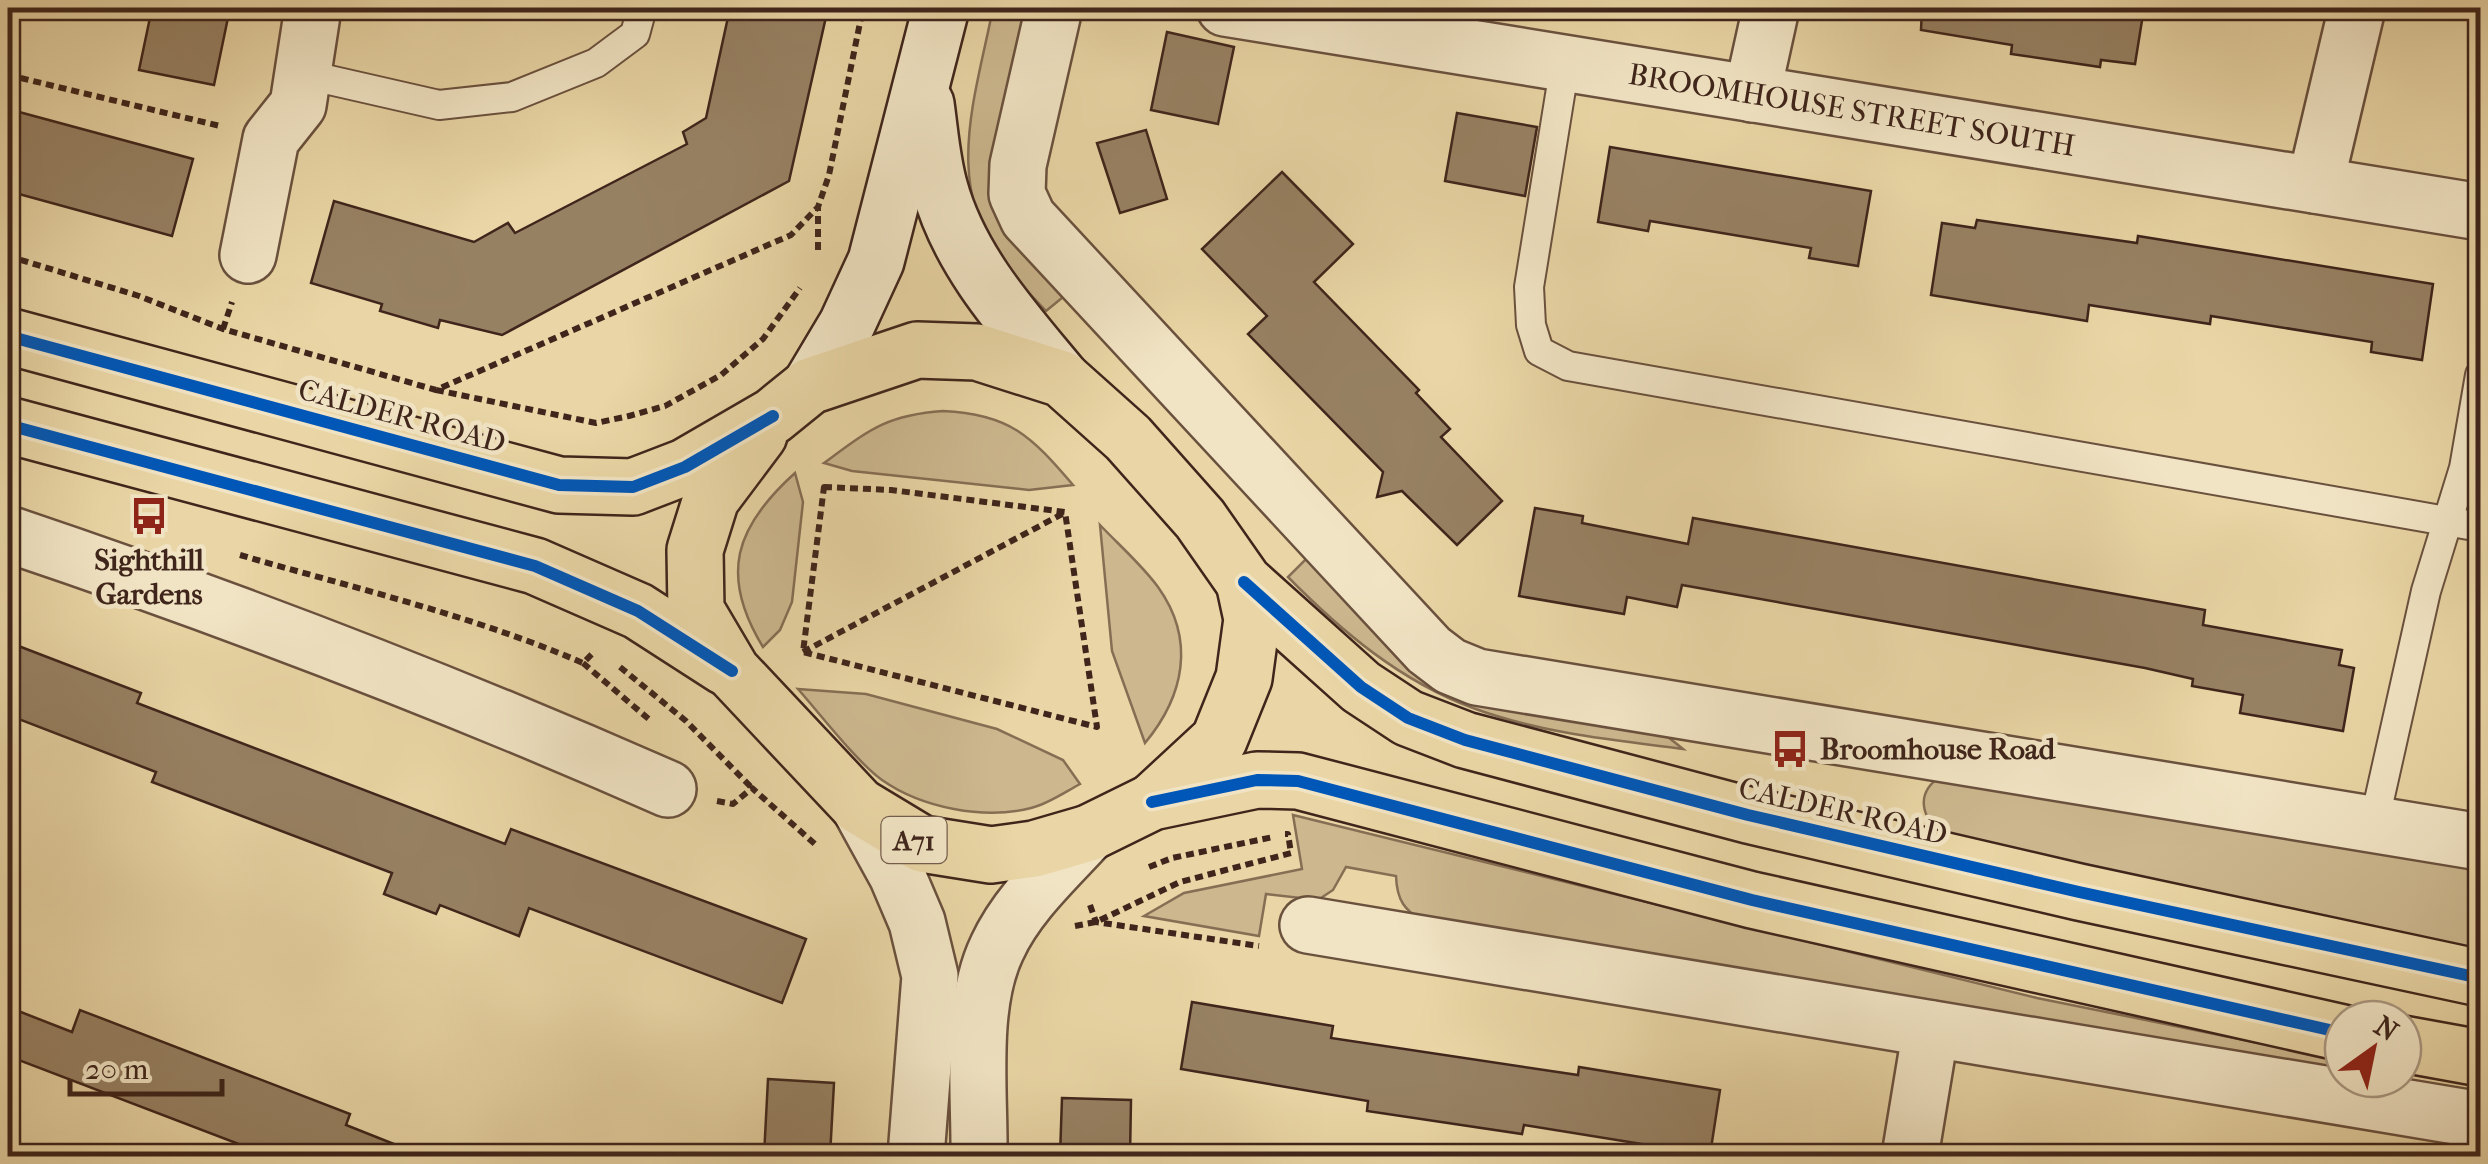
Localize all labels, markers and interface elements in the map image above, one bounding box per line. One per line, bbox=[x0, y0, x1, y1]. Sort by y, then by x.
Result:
street label: BROOMHOUSE STREET SOUTH bbox=[1626, 57, 2078, 164]
street label: CALDER ROAD bbox=[294, 372, 509, 461]
bus stop icon: Sighthill Gardens bbox=[128, 495, 170, 537]
place label: Sighthill Gardens bbox=[94, 543, 205, 612]
bus stop icon: Broomhouse Road bbox=[1769, 728, 1811, 770]
place label: Broomhouse Road bbox=[1820, 732, 2057, 767]
street label: CALDER ROAD bbox=[1735, 770, 1951, 853]
road number: A71 bbox=[882, 817, 946, 863]
north arrow bbox=[2323, 999, 2423, 1099]
text: N bbox=[2368, 1009, 2405, 1048]
scale bar bbox=[70, 1034, 222, 1096]
text: 20 m bbox=[85, 1052, 148, 1087]

